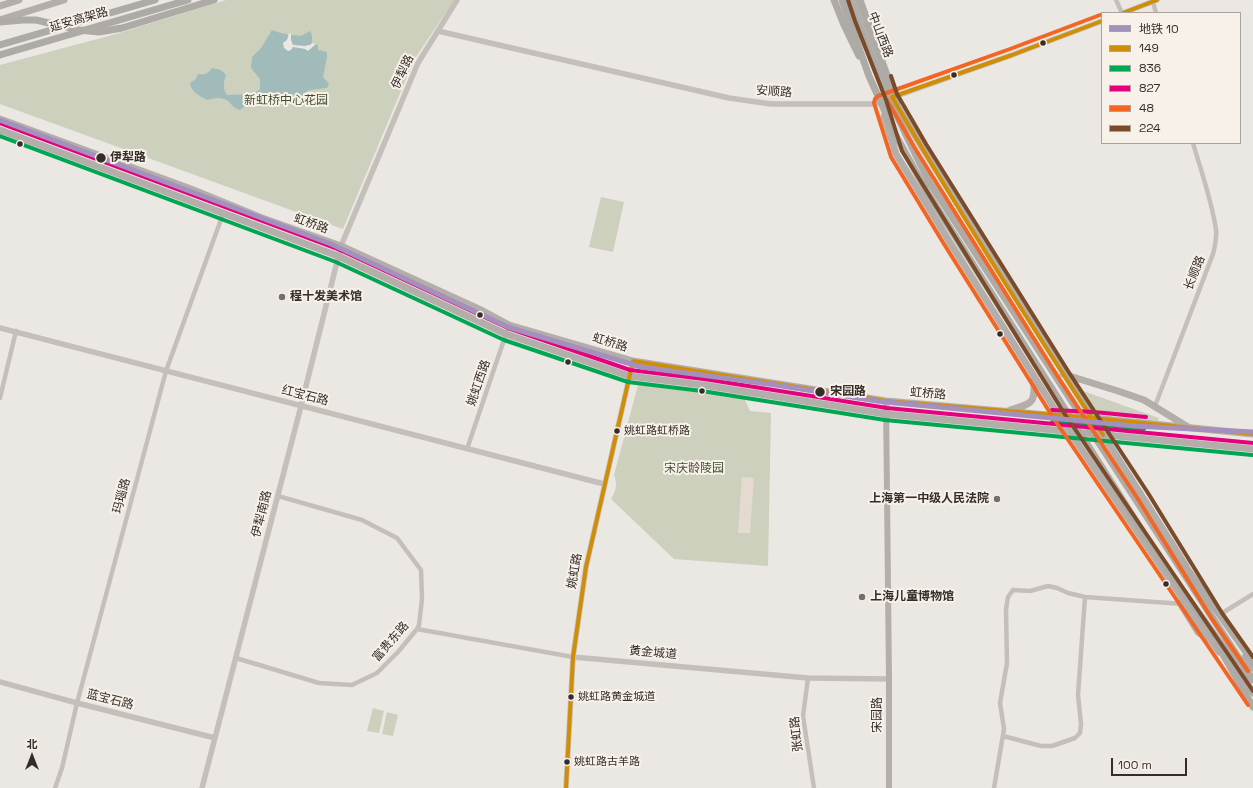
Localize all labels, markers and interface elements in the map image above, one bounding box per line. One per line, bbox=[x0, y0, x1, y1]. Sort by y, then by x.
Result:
street label: 延安高架路 bbox=[48, 5, 110, 35]
street label: 中山西路 bbox=[865, 10, 895, 60]
legend bbox=[1101, 12, 1241, 144]
text: 地铁 10 bbox=[1139, 21, 1179, 37]
unlabelled marker bbox=[1038, 38, 1048, 48]
text: 149 bbox=[1139, 40, 1159, 56]
street label: 伊犁路 bbox=[389, 53, 417, 91]
text: 836 bbox=[1139, 60, 1161, 76]
unlabelled marker bbox=[949, 70, 959, 80]
text: 827 bbox=[1139, 80, 1160, 96]
street label: 安顺路 bbox=[756, 84, 792, 100]
park label: 新虹桥中心花园 bbox=[244, 94, 328, 108]
text: 48 bbox=[1139, 100, 1154, 116]
text: 224 bbox=[1139, 120, 1161, 136]
unlabelled marker bbox=[15, 139, 25, 149]
marker: 伊犁路 bbox=[94, 151, 108, 165]
place label: 伊犁路 bbox=[110, 151, 146, 165]
street label: 虹桥路 bbox=[292, 211, 330, 237]
street label: 长顺路 bbox=[1182, 254, 1208, 292]
place label: 程十发美术馆 bbox=[290, 290, 362, 304]
marker: 程十发美术馆 bbox=[277, 292, 287, 302]
unlabelled marker bbox=[475, 310, 485, 320]
unlabelled marker bbox=[995, 329, 1005, 339]
street label: 虹桥路 bbox=[591, 331, 629, 355]
unlabelled marker bbox=[563, 357, 573, 367]
street label: 姚虹西路 bbox=[464, 358, 494, 408]
street label: 红宝石路 bbox=[280, 383, 330, 409]
marker: 宋园路 bbox=[813, 385, 827, 399]
place label: 宋园路 bbox=[830, 385, 866, 399]
street label: 虹桥路 bbox=[909, 385, 947, 403]
unlabelled marker bbox=[697, 386, 707, 396]
place label: 姚虹路虹桥路 bbox=[624, 424, 690, 438]
marker: 姚虹路虹桥路 bbox=[612, 426, 622, 436]
park label: 宋庆龄陵园 bbox=[664, 462, 724, 476]
street label: 玛瑙路 bbox=[110, 477, 134, 515]
street label: 伊犁南路 bbox=[249, 489, 275, 539]
place label: 上海第一中级人民法院 bbox=[869, 492, 989, 506]
marker: 上海第一中级人民法院 bbox=[992, 494, 1002, 504]
street label: 姚虹路 bbox=[565, 552, 585, 590]
unlabelled marker bbox=[1161, 579, 1171, 589]
place label: 上海儿童博物馆 bbox=[870, 590, 954, 604]
marker: 上海儿童博物馆 bbox=[857, 592, 867, 602]
street label: 富贵东路 bbox=[370, 619, 412, 665]
street label: 黄金城道 bbox=[628, 644, 678, 662]
street label: 蓝宝石路 bbox=[85, 687, 135, 713]
place label: 姚虹路黄金城道 bbox=[578, 690, 655, 704]
marker: 姚虹路黄金城道 bbox=[566, 692, 576, 702]
street label: 宋园路 bbox=[871, 697, 885, 733]
street label: 张虹路 bbox=[788, 715, 806, 753]
north arrow bbox=[12, 736, 52, 776]
text: 北 bbox=[27, 737, 38, 751]
scale bar bbox=[1113, 750, 1189, 776]
place label: 姚虹路古羊路 bbox=[574, 755, 640, 769]
marker: 姚虹路古羊路 bbox=[562, 757, 572, 767]
text: 100 m bbox=[1118, 757, 1152, 773]

